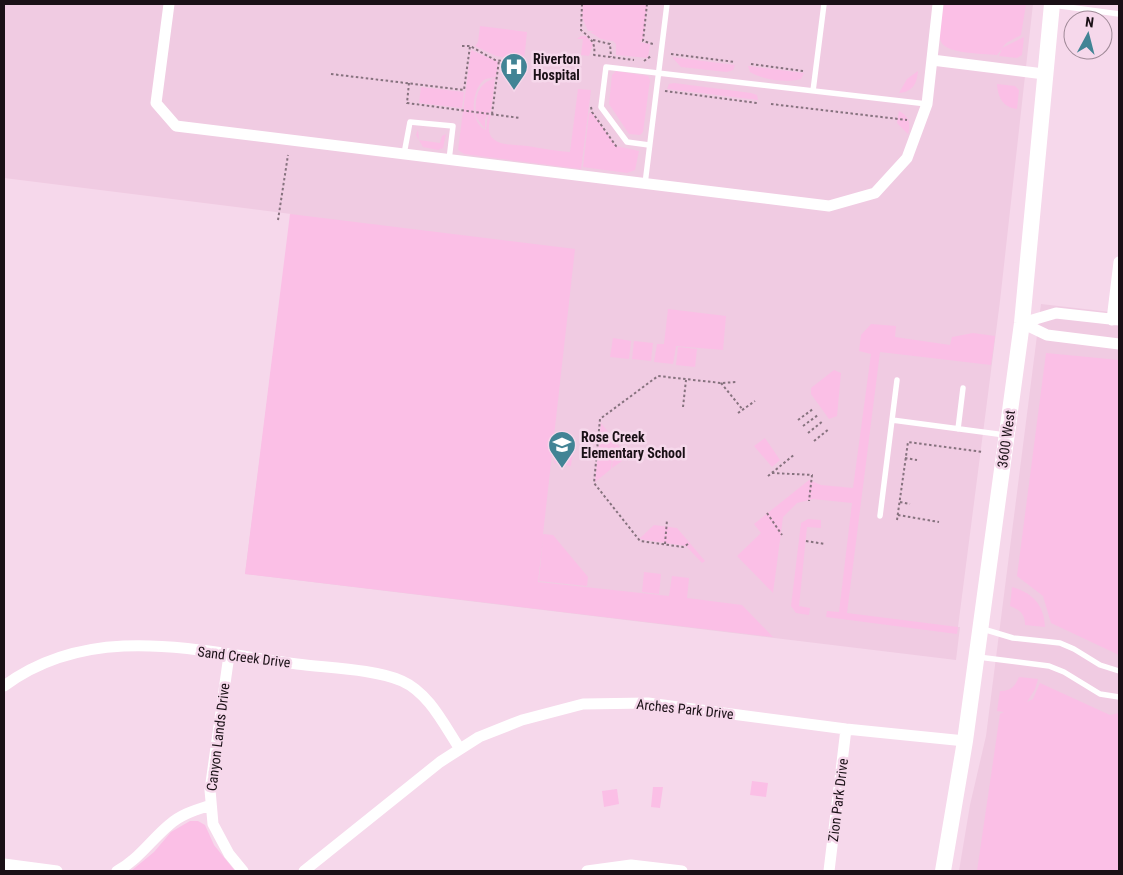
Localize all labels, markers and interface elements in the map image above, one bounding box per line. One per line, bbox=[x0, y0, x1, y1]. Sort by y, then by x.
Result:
north arrow bbox=[1063, 10, 1113, 60]
text: N bbox=[1084, 14, 1095, 31]
place label: Riverton Hospital bbox=[533, 51, 580, 83]
hospital icon: Riverton Hospital bbox=[499, 52, 529, 91]
street label: 3600 West bbox=[994, 409, 1018, 469]
place label: Rose Creek Elementary School bbox=[581, 429, 686, 461]
school or university icon: Rose Creek Elementary School bbox=[547, 430, 577, 469]
street label: Sand Creek Drive bbox=[197, 643, 292, 671]
street label: Canyon Lands Drive bbox=[203, 682, 233, 792]
street label: Arches Park Drive bbox=[636, 696, 735, 722]
street label: Zion Park Drive bbox=[825, 757, 851, 842]

